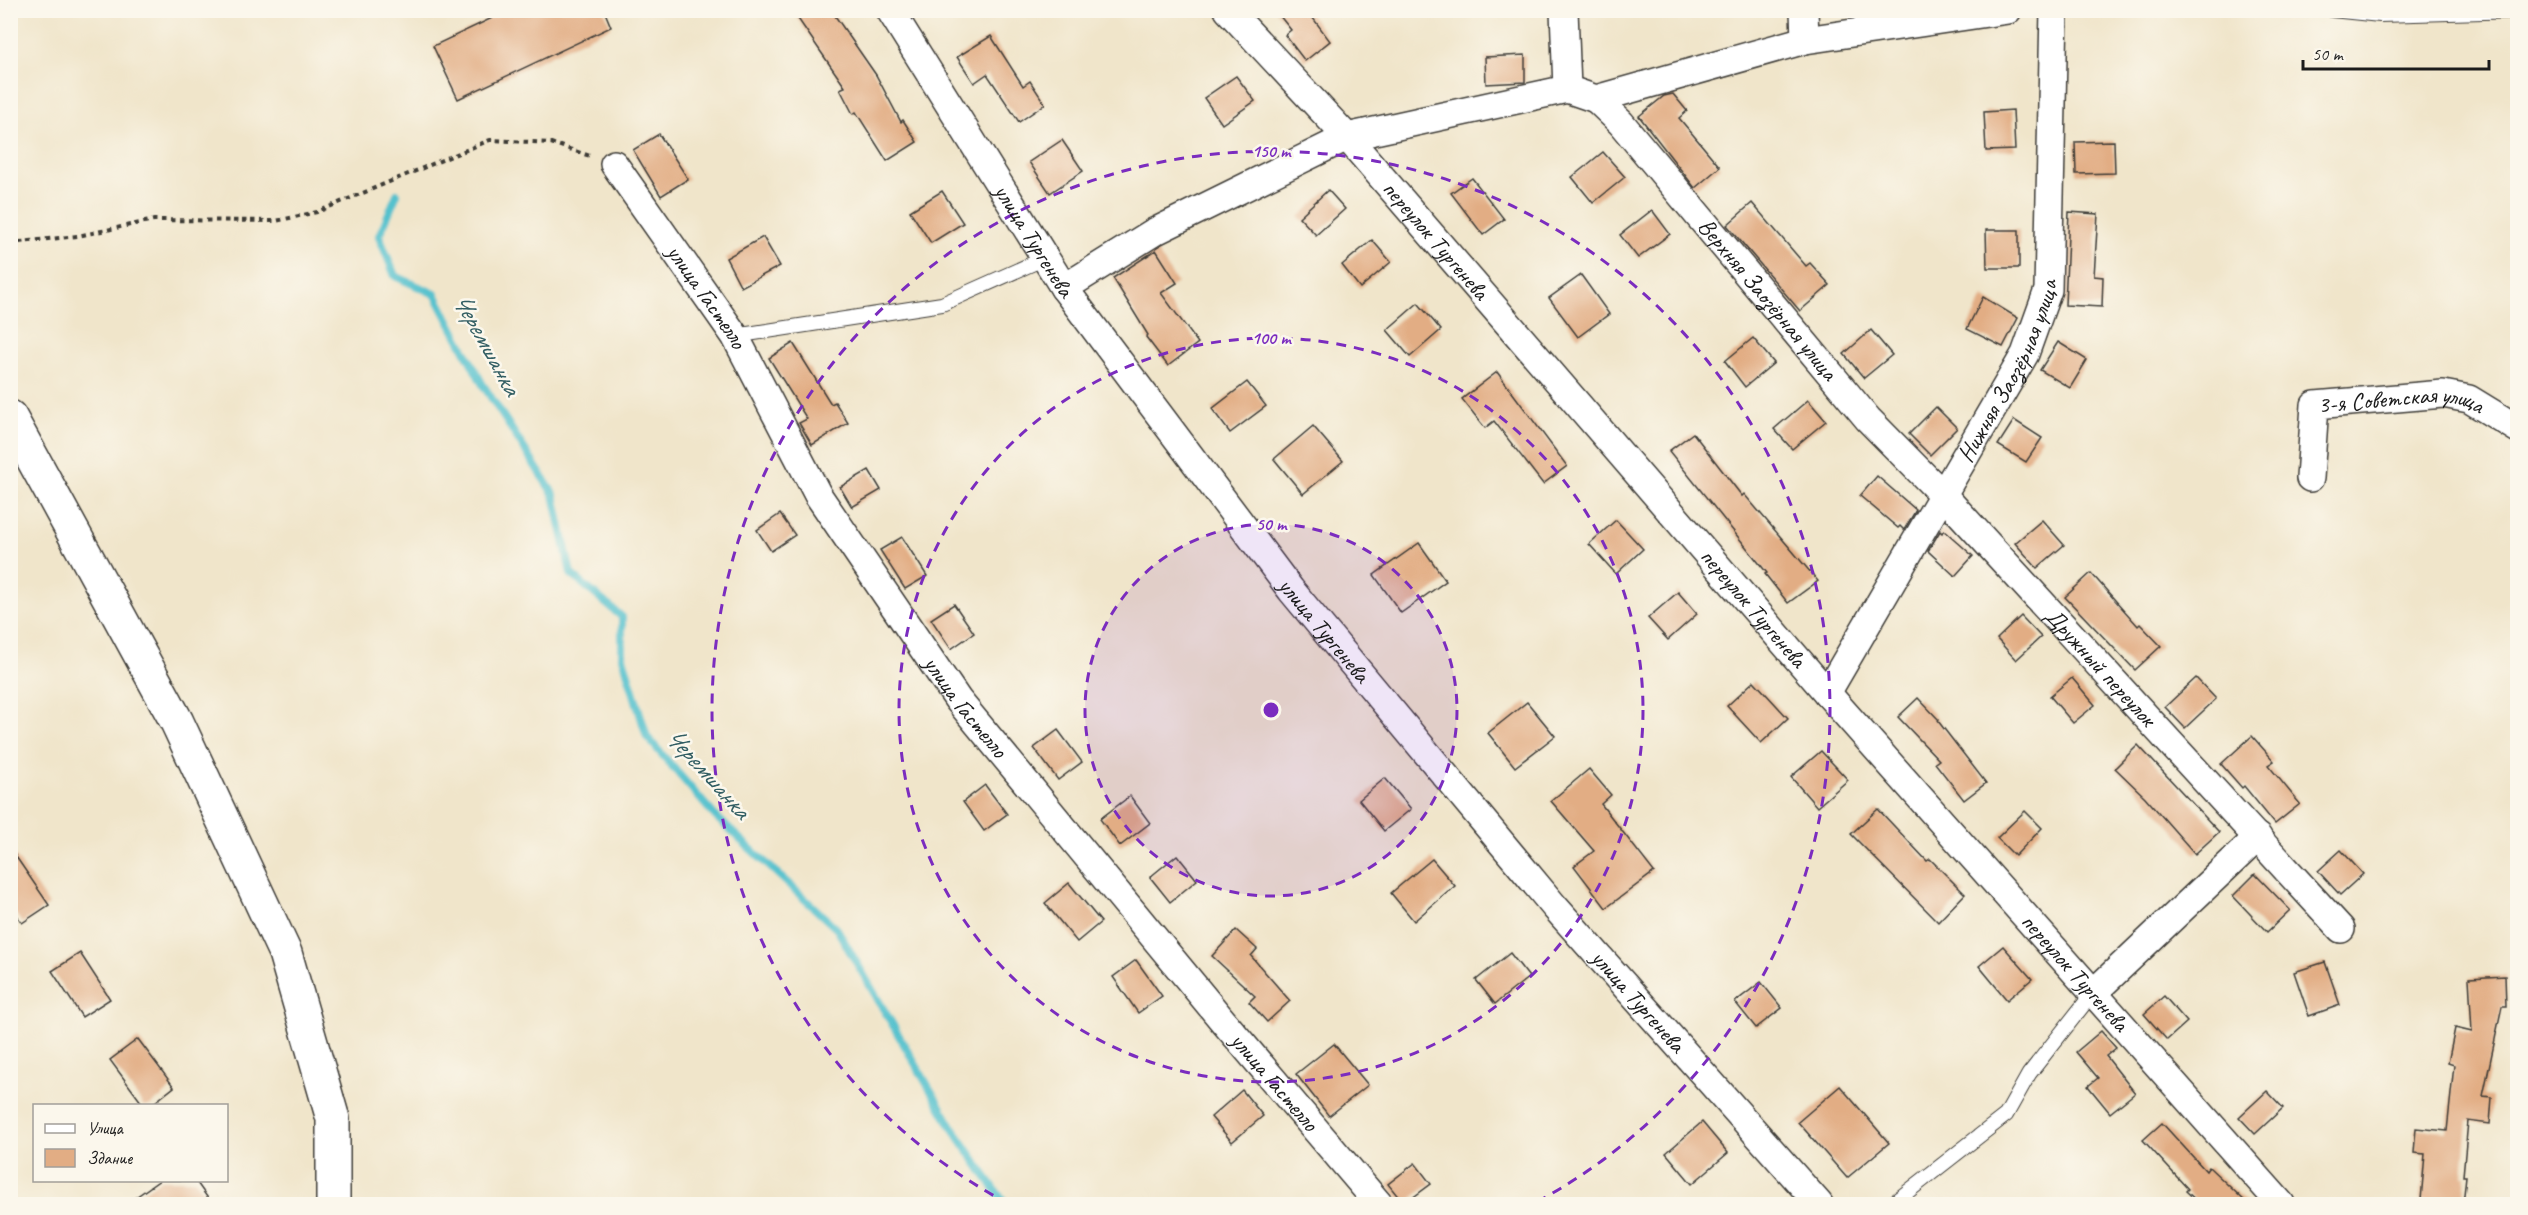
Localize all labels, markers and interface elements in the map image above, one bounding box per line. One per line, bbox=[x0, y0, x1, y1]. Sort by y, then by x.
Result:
scale bar bbox=[2303, 33, 2489, 71]
text: 50 m bbox=[2312, 43, 2345, 65]
text: 150 m bbox=[1252, 140, 1292, 162]
street label: переулок Тургенева bbox=[1376, 174, 1497, 307]
street label: улица Тургенева bbox=[987, 177, 1082, 305]
street label: Верхняя Заозёрная улица bbox=[1692, 212, 1845, 387]
street label: улица Гастелло bbox=[659, 237, 755, 355]
street label: Нижняя Заозёрная улица bbox=[1950, 279, 2063, 467]
water label: Черемшанка bbox=[445, 287, 530, 403]
text: 100 m bbox=[1252, 327, 1292, 349]
street label: 3-я Советская улица bbox=[2317, 379, 2492, 421]
text: 50 m bbox=[1256, 513, 1288, 535]
street label: переулок Тургенева bbox=[1694, 542, 1814, 675]
street label: улица Тургенева bbox=[1271, 570, 1378, 690]
street label: Дружный переулок bbox=[2038, 601, 2164, 734]
street label: улица Гастелло bbox=[916, 648, 1015, 765]
centre of rings bbox=[1261, 700, 1281, 720]
water label: Черемшанка bbox=[658, 720, 759, 828]
street label: переулок Тургенева bbox=[2015, 907, 2136, 1039]
street label: улица Тургенева bbox=[1583, 942, 1693, 1060]
street label: улица Гастелло bbox=[1223, 1025, 1326, 1139]
legend bbox=[33, 1104, 228, 1182]
text: Улица bbox=[87, 1117, 124, 1139]
text: Здание bbox=[87, 1147, 133, 1169]

